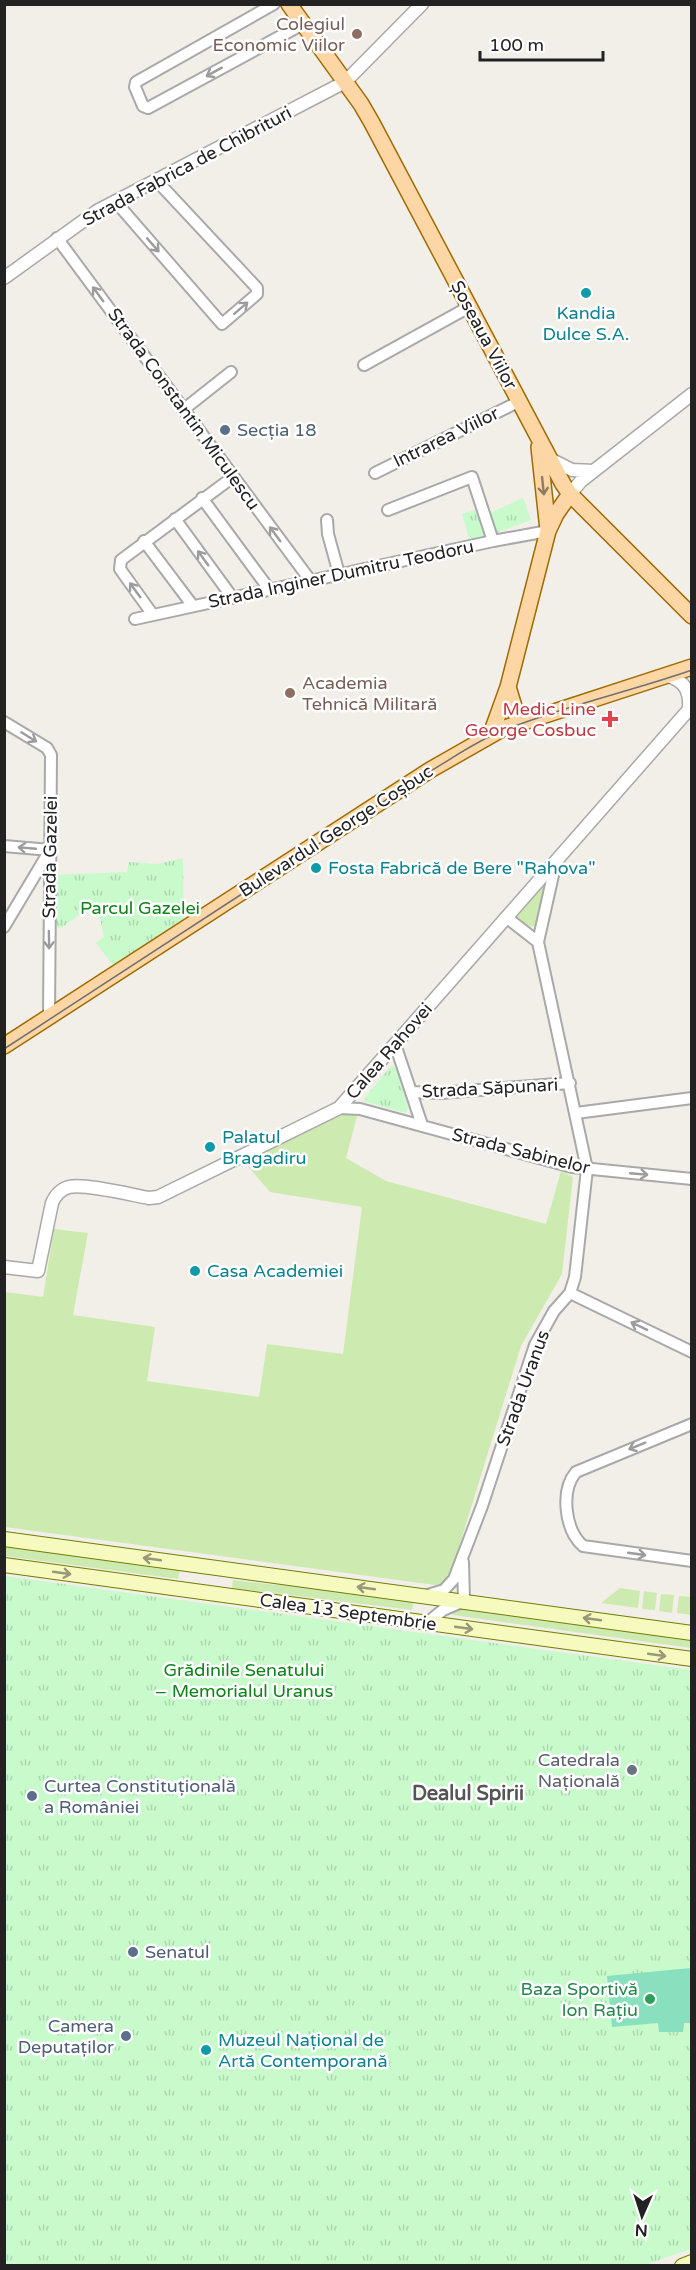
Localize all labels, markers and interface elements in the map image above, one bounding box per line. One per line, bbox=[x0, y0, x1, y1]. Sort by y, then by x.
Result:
place label: Colegiul Economic Viilor bbox=[213, 13, 345, 56]
scale bar bbox=[480, 24, 603, 62]
marker: Colegiul Economic Viilor bbox=[350, 27, 364, 41]
text: 100 m bbox=[489, 34, 544, 56]
one-way arrow bbox=[206, 67, 224, 78]
street label: Strada Fabrica de Chibrituri bbox=[79, 101, 295, 231]
one-way arrow bbox=[146, 237, 160, 252]
street label: Șoseaua Viilor bbox=[446, 277, 522, 393]
marker: Kandia Dulce S.A. bbox=[579, 286, 593, 300]
one-way arrow bbox=[92, 287, 105, 303]
one-way arrow bbox=[233, 301, 248, 315]
place label: Kandia Dulce S.A. bbox=[542, 302, 630, 345]
street label: Strada Constantin Miculescu bbox=[103, 304, 265, 514]
street label: Intrarea Viilor bbox=[390, 402, 502, 472]
place label: Secția 18 bbox=[237, 419, 317, 441]
marker: Secția 18 bbox=[218, 423, 232, 437]
one-way arrow bbox=[538, 476, 549, 496]
one-way arrow bbox=[269, 526, 282, 542]
street label: Strada Inginer Dumitru Teodoru bbox=[206, 535, 476, 613]
one-way arrow bbox=[197, 550, 210, 566]
one-way arrow bbox=[129, 582, 141, 599]
place label: Academia Tehnică Militară bbox=[302, 672, 437, 715]
marker: Academia Tehnică Militară bbox=[283, 686, 297, 700]
place label: Medic Line George Cosbuc bbox=[465, 698, 596, 741]
marker: Medic Line George Cosbuc bbox=[601, 710, 619, 728]
one-way arrow bbox=[20, 732, 37, 744]
street label: Bulevardul George Coșbuc bbox=[235, 760, 437, 902]
street label: Strada Gazelei bbox=[38, 795, 62, 919]
one-way arrow bbox=[18, 842, 38, 853]
place label: Fosta Fabrică de Bere "Rahova" bbox=[328, 857, 596, 879]
marker: Fosta Fabrică de Bere "Rahova" bbox=[309, 861, 323, 875]
park label: Parcul Gazelei bbox=[80, 897, 200, 919]
one-way arrow bbox=[43, 929, 55, 949]
street label: Calea Rahovei bbox=[341, 998, 437, 1104]
street label: Strada Săpunari bbox=[421, 1073, 559, 1103]
street label: Strada Sabinelor bbox=[450, 1123, 592, 1179]
place label: Palatul Bragadiru bbox=[222, 1126, 307, 1169]
marker: Palatul Bragadiru bbox=[203, 1140, 217, 1154]
one-way arrow bbox=[629, 1169, 649, 1180]
place label: Casa Academiei bbox=[207, 1260, 343, 1282]
marker: Casa Academiei bbox=[188, 1264, 202, 1278]
one-way arrow bbox=[630, 1320, 648, 1332]
street label: Strada Uranus bbox=[492, 1327, 554, 1449]
one-way arrow bbox=[629, 1441, 647, 1452]
one-way arrow bbox=[627, 1548, 647, 1559]
one-way arrow bbox=[142, 1554, 162, 1565]
one-way arrow bbox=[52, 1567, 72, 1578]
one-way arrow bbox=[357, 1582, 376, 1593]
street label: Calea 13 Septembrie bbox=[258, 1589, 438, 1635]
one-way arrow bbox=[583, 1613, 602, 1624]
one-way arrow bbox=[453, 1623, 473, 1634]
one-way arrow bbox=[646, 1649, 666, 1660]
park label: Grădinile Senatului – Memorialul Uranus bbox=[155, 1659, 333, 1702]
place label: Catedrala Națională bbox=[538, 1749, 620, 1792]
marker: Catedrala Națională bbox=[625, 1763, 639, 1777]
place label: Curtea Constituțională a României bbox=[44, 1775, 236, 1818]
district label: Dealul Spirii bbox=[412, 1782, 524, 1806]
marker: Curtea Constituțională a României bbox=[25, 1789, 39, 1803]
place label: Senatul bbox=[145, 1941, 209, 1963]
marker: Senatul bbox=[126, 1945, 140, 1959]
place label: Baza Sportivă Ion Rațiu bbox=[521, 1978, 638, 2021]
marker: Baza Sportivă Ion Rațiu bbox=[643, 1992, 657, 2006]
place label: Camera Deputaților bbox=[18, 2015, 114, 2058]
marker: Camera Deputaților bbox=[119, 2029, 133, 2043]
place label: Muzeul Național de Artă Contemporană bbox=[218, 2029, 388, 2072]
marker: Muzeul Național de Artă Contemporană bbox=[199, 2043, 213, 2057]
north arrow bbox=[612, 2186, 672, 2246]
text: N bbox=[634, 2220, 648, 2240]

